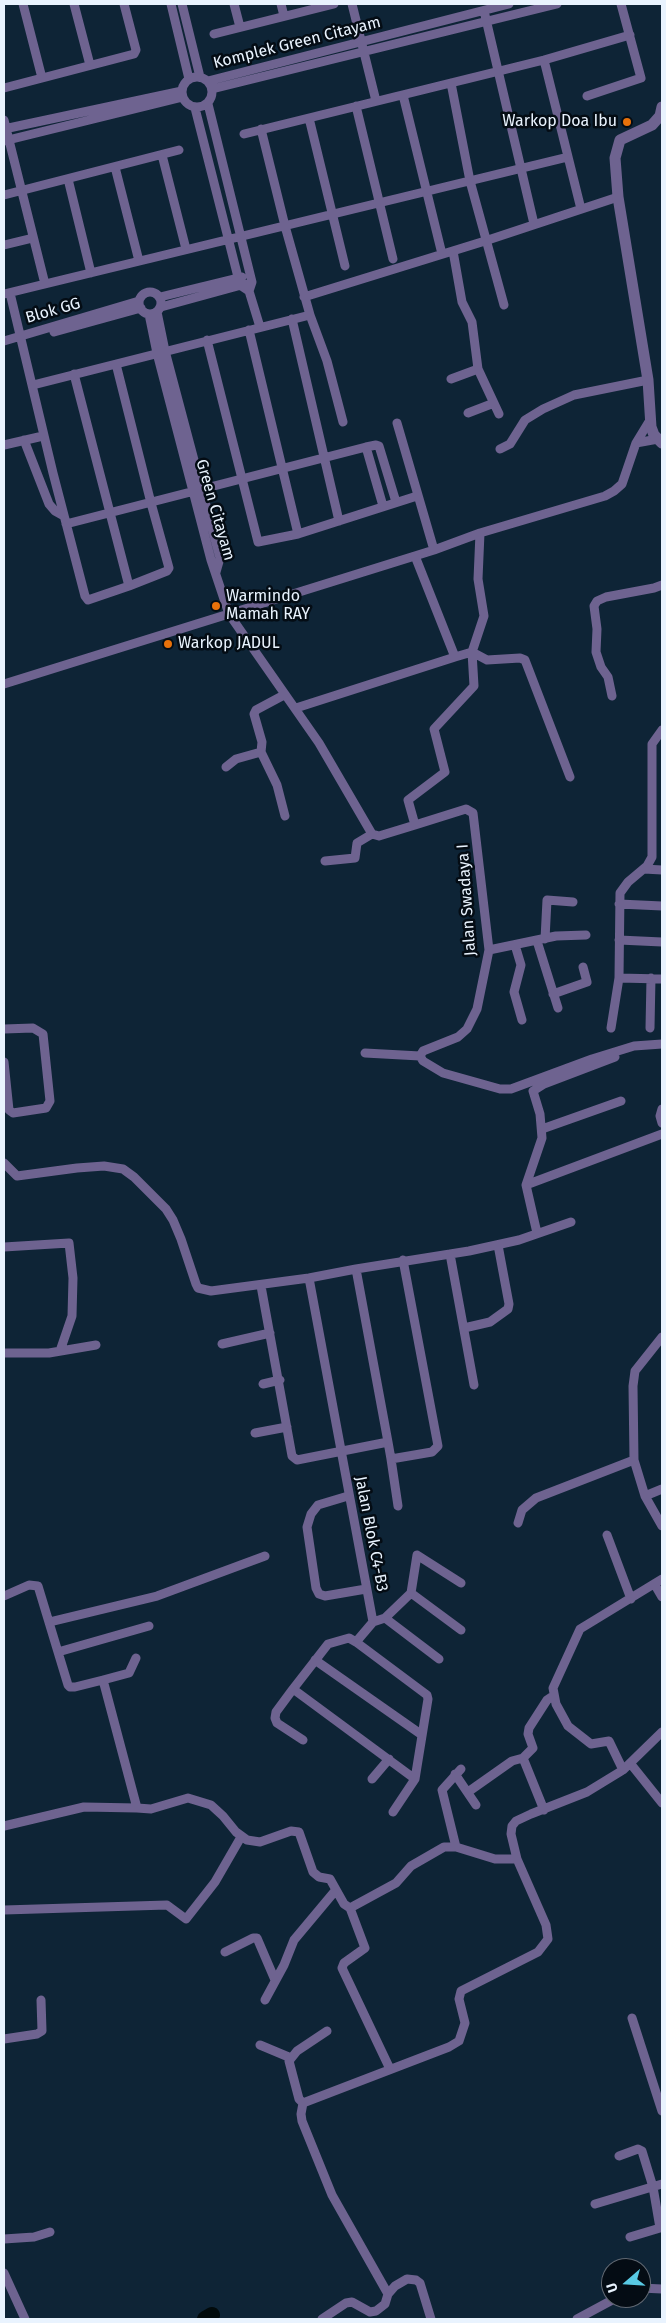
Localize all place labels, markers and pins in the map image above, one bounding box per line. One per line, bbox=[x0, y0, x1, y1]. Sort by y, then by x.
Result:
place label: Warkop Doa Ibu bbox=[502, 112, 617, 132]
marker: Warkop Doa Ibu bbox=[621, 116, 633, 128]
place label: Warmindo Mamah RAY bbox=[226, 587, 310, 625]
marker: Warmindo Mamah RAY bbox=[210, 600, 222, 612]
place label: Warkop JADUL bbox=[178, 634, 280, 654]
marker: Warkop JADUL bbox=[162, 638, 174, 650]

